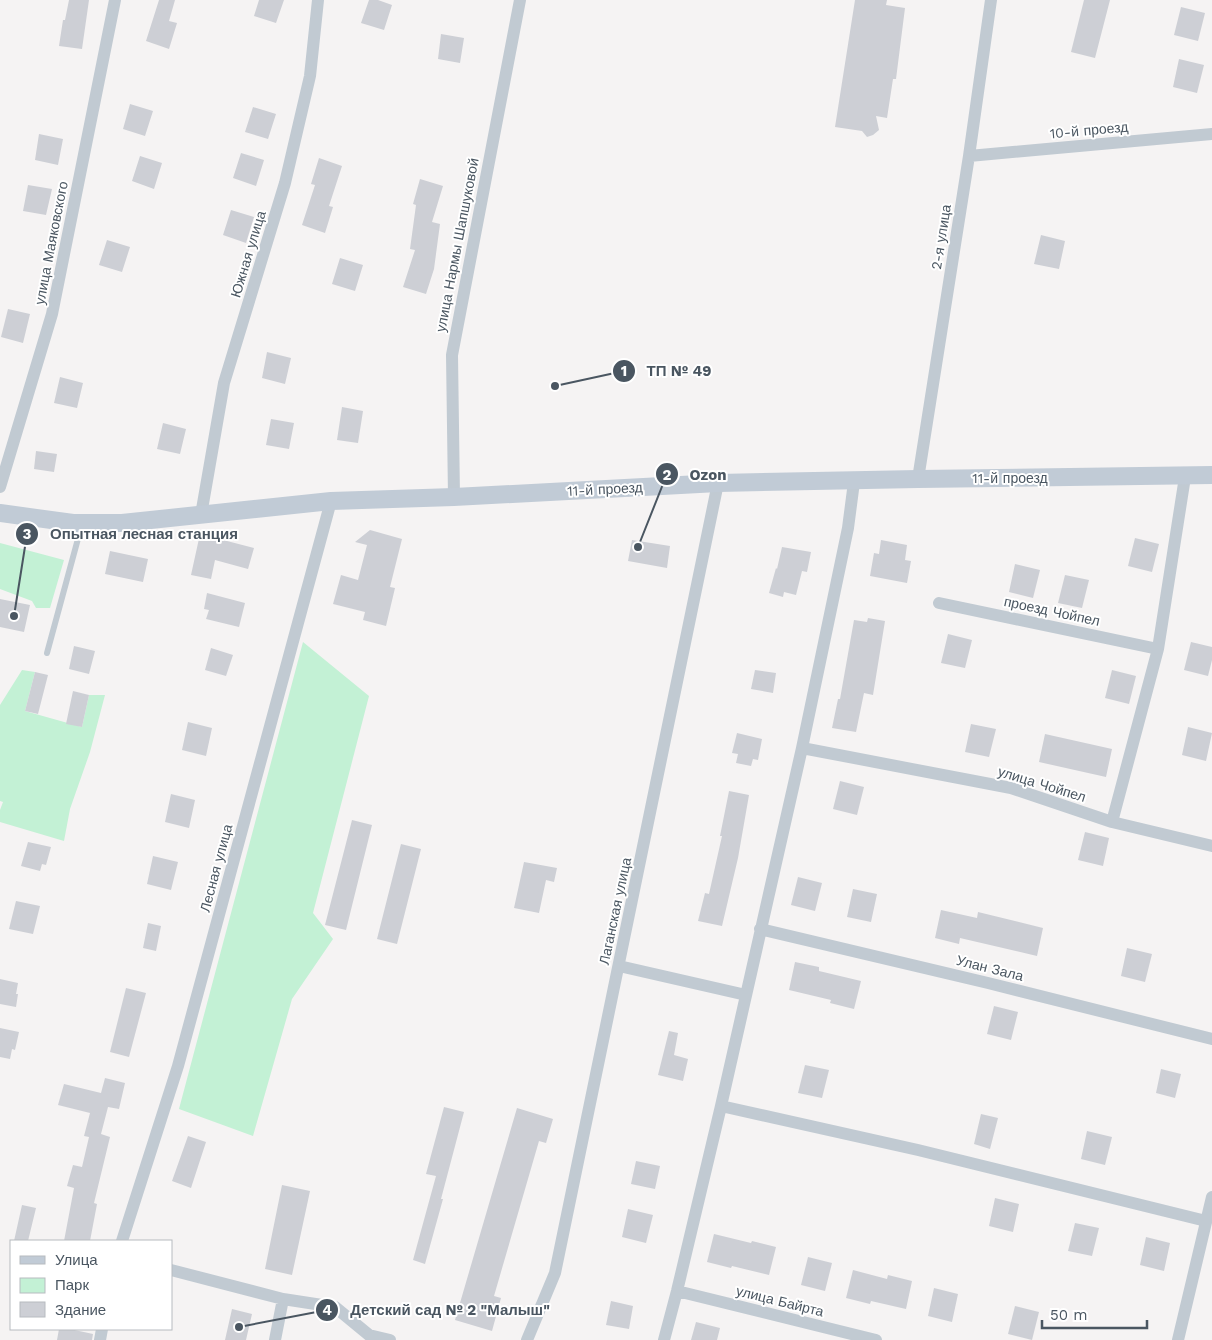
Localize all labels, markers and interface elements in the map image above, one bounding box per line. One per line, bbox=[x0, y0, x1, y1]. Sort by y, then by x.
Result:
street label: 10-й проезд bbox=[1049, 119, 1129, 141]
street label: улица Нармы Шапшуковой bbox=[432, 157, 482, 333]
street label: улица Маяковского bbox=[31, 180, 71, 306]
street label: 2-я улица bbox=[928, 203, 954, 271]
street label: Южная улица bbox=[227, 208, 269, 299]
callout: ТП № 49 bbox=[611, 356, 721, 386]
text: 1 bbox=[621, 362, 627, 380]
text: ТП № 49 bbox=[647, 362, 711, 380]
callout: Ozon bbox=[655, 459, 737, 489]
text: 2 bbox=[663, 466, 672, 484]
text: Ozon bbox=[690, 466, 727, 484]
street label: 11-й проезд bbox=[972, 470, 1048, 486]
street label: 11-й проезд bbox=[567, 479, 643, 499]
callout: Опытная лесная станция bbox=[15, 519, 248, 549]
text: 3 bbox=[23, 525, 32, 543]
text: Опытная лесная станция bbox=[50, 525, 238, 543]
street label: проезд Чойпел bbox=[1003, 593, 1101, 629]
street label: улица Чойпел bbox=[996, 763, 1088, 805]
street label: Лесная улица bbox=[197, 822, 235, 914]
street label: Лаганская улица bbox=[596, 856, 634, 966]
street label: Улан Зала bbox=[955, 952, 1025, 984]
legend bbox=[10, 1240, 172, 1330]
text: Улица bbox=[55, 1251, 98, 1269]
text: Парк bbox=[55, 1276, 89, 1294]
street label: улица Байрта bbox=[735, 1282, 826, 1320]
callout: Детский сад № 2 "Малыш" bbox=[315, 1295, 559, 1325]
scale bar bbox=[1042, 1298, 1147, 1330]
text: Здание bbox=[55, 1301, 106, 1319]
text: 4 bbox=[322, 1301, 332, 1319]
text: Детский сад № 2 "Малыш" bbox=[350, 1301, 550, 1319]
text: 50 m bbox=[1050, 1306, 1087, 1324]

